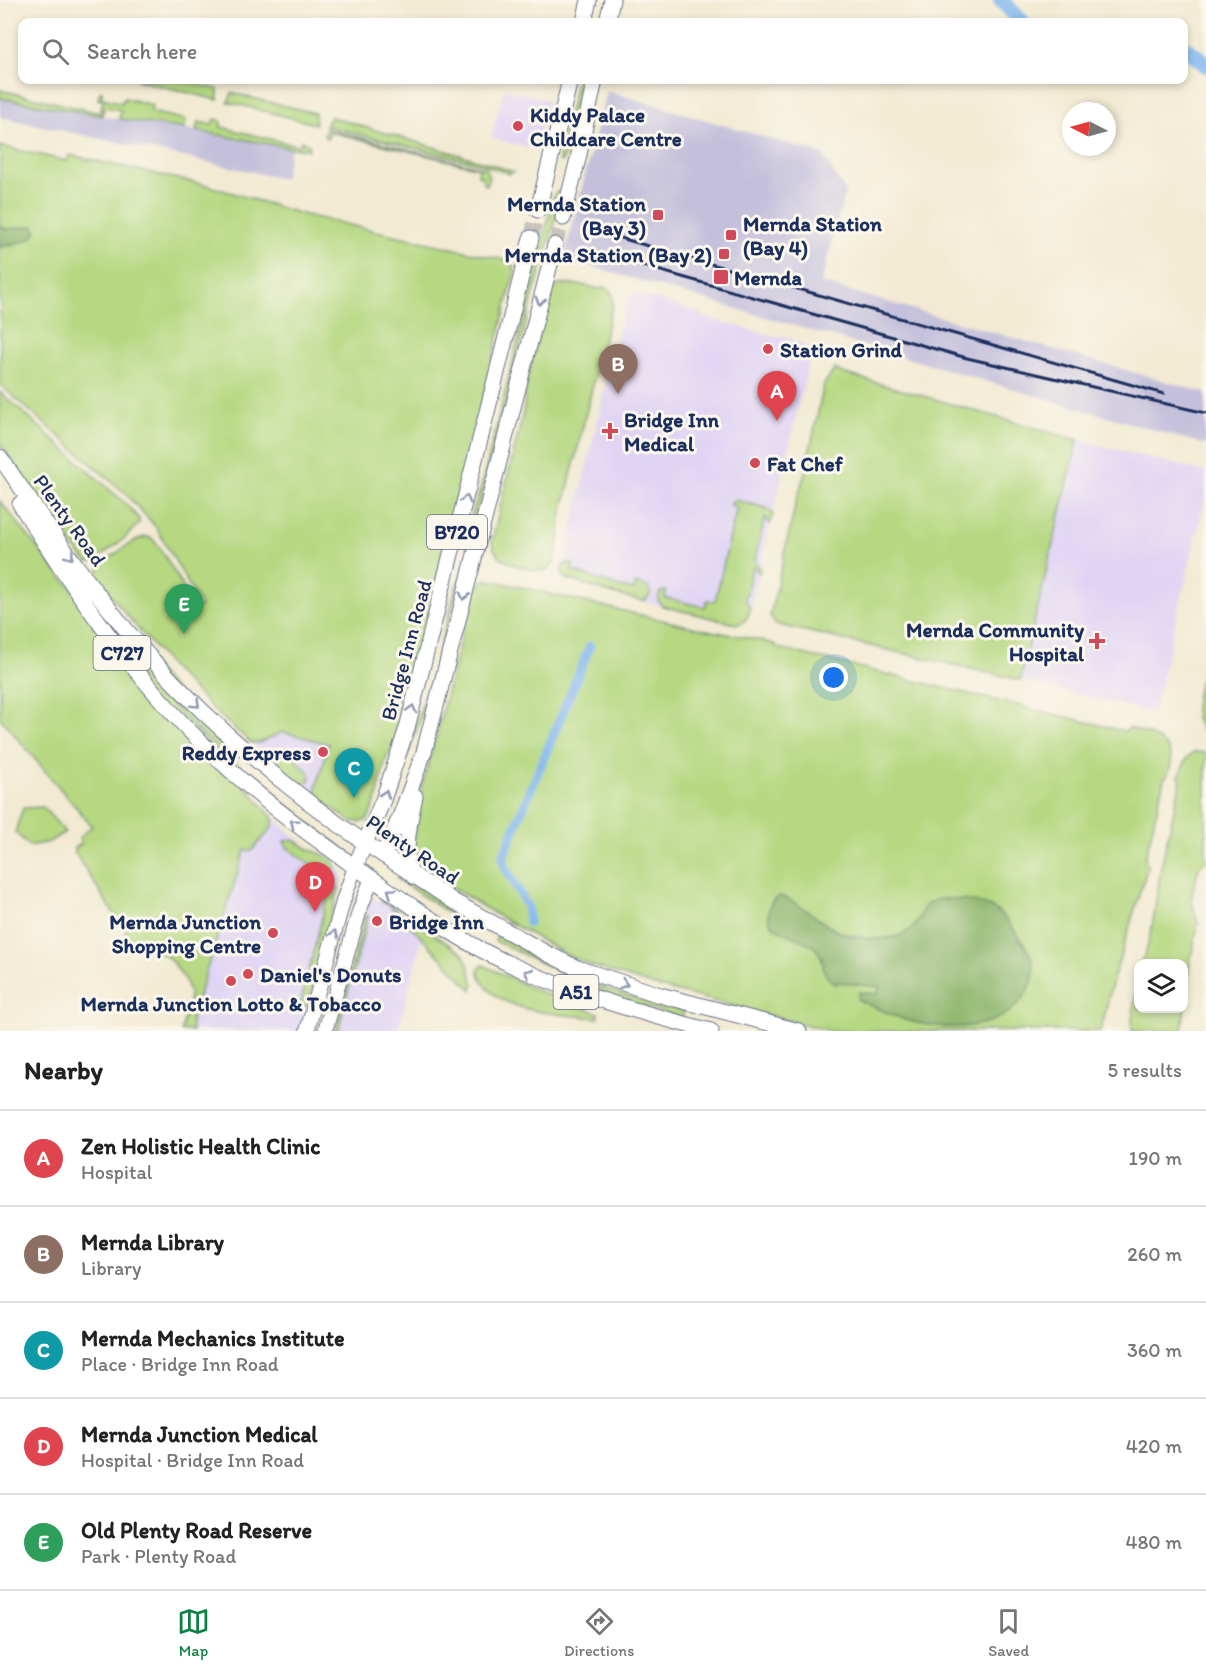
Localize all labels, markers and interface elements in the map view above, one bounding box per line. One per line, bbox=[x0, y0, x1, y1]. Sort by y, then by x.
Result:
search box bbox=[18, 18, 1188, 84]
icon: search bbox=[39, 35, 72, 68]
text: Search here bbox=[87, 38, 197, 65]
place label: Kiddy Palace Childcare Centre bbox=[530, 102, 682, 151]
north arrow bbox=[1062, 102, 1116, 156]
marker: Kiddy Palace Childcare Centre bbox=[511, 119, 525, 133]
place label: Mernda Station (Bay 3) bbox=[507, 191, 646, 241]
marker: Mernda Station (Bay 3) bbox=[651, 208, 665, 222]
place label: Mernda Station (Bay 4) bbox=[743, 211, 882, 261]
marker: Mernda Station (Bay 4) bbox=[724, 228, 738, 242]
place label: Mernda Station (Bay 2) bbox=[505, 242, 712, 268]
marker: Mernda Station (Bay 2) bbox=[717, 247, 731, 261]
place label: Mernda bbox=[734, 265, 802, 290]
marker: Mernda bbox=[712, 268, 730, 286]
one-way arrow bbox=[535, 295, 547, 306]
place label: Station Grind bbox=[780, 337, 903, 362]
marker: Station Grind bbox=[761, 342, 775, 356]
pin: B bbox=[598, 344, 638, 394]
pin: A bbox=[758, 372, 796, 421]
place label: Bridge Inn Medical bbox=[624, 407, 720, 456]
marker: Bridge Inn Medical bbox=[601, 422, 619, 440]
place label: Fat Chef bbox=[767, 451, 844, 476]
marker: Fat Chef bbox=[748, 456, 762, 470]
street label: Plenty Road bbox=[28, 469, 112, 571]
one-way arrow bbox=[458, 494, 471, 504]
road number: B720 bbox=[427, 515, 487, 549]
one-way arrow bbox=[62, 550, 73, 561]
street label: Bridge Inn Road bbox=[375, 576, 437, 723]
pin: E bbox=[164, 584, 204, 634]
one-way arrow bbox=[459, 591, 472, 601]
place label: Mernda Community Hospital bbox=[906, 617, 1085, 667]
marker: Mernda Community Hospital bbox=[1088, 632, 1106, 650]
road number: C727 bbox=[94, 636, 150, 670]
your location bbox=[819, 663, 848, 692]
one-way arrow bbox=[189, 697, 200, 708]
one-way arrow bbox=[405, 704, 418, 714]
place label: Reddy Express bbox=[182, 740, 311, 766]
marker: Reddy Express bbox=[316, 745, 330, 759]
pin: C bbox=[334, 748, 374, 798]
one-way arrow bbox=[377, 789, 390, 800]
street label: Plenty Road bbox=[362, 809, 464, 889]
one-way arrow bbox=[290, 820, 301, 831]
pin: D bbox=[296, 862, 334, 912]
one-way arrow bbox=[387, 888, 398, 899]
place label: Mernda Junction Shopping Centre bbox=[109, 909, 261, 959]
place label: Bridge Inn bbox=[389, 909, 485, 935]
marker: Bridge Inn bbox=[370, 914, 384, 928]
marker: Mernda Junction Shopping Centre bbox=[266, 926, 280, 940]
one-way arrow bbox=[327, 929, 339, 940]
map controls bbox=[1134, 959, 1188, 1013]
button: layers bbox=[1134, 959, 1188, 1013]
place label: Daniel's Donuts bbox=[260, 962, 402, 987]
marker: Daniel's Donuts bbox=[241, 967, 255, 981]
one-way arrow bbox=[523, 968, 534, 980]
marker: Mernda Junction Lotto & Tobacco bbox=[224, 974, 238, 988]
road number: A51 bbox=[554, 975, 598, 1009]
one-way arrow bbox=[618, 977, 629, 989]
place label: Mernda Junction Lotto & Tobacco bbox=[81, 991, 382, 1016]
text: Nearby bbox=[24, 1054, 103, 1086]
text: 5 results bbox=[1108, 1058, 1182, 1082]
text: Zen Holistic Health Clinic bbox=[81, 1133, 320, 1160]
text: A bbox=[37, 1146, 50, 1170]
text: 190 m bbox=[1129, 1146, 1182, 1170]
text: Hospital bbox=[81, 1160, 153, 1184]
text: Mernda Library bbox=[81, 1229, 224, 1256]
text: B bbox=[37, 1242, 50, 1266]
text: 260 m bbox=[1127, 1242, 1182, 1266]
text: Library bbox=[81, 1256, 141, 1280]
text: Mernda Mechanics Institute bbox=[81, 1325, 345, 1352]
text: C bbox=[37, 1338, 50, 1362]
text: 360 m bbox=[1127, 1338, 1182, 1362]
text: Place · Bridge Inn Road bbox=[81, 1352, 279, 1376]
text: Mernda Junction Medical bbox=[81, 1421, 318, 1448]
text: D bbox=[37, 1434, 50, 1458]
text: 420 m bbox=[1126, 1434, 1182, 1458]
text: Hospital · Bridge Inn Road bbox=[81, 1448, 304, 1472]
text: Old Plenty Road Reserve bbox=[81, 1517, 312, 1544]
text: E bbox=[38, 1530, 49, 1554]
text: 480 m bbox=[1125, 1530, 1182, 1554]
text: Park · Plenty Road bbox=[81, 1544, 236, 1568]
tab: Map bbox=[177, 1605, 210, 1660]
tab: Directions bbox=[564, 1605, 634, 1660]
tab: Saved bbox=[988, 1605, 1029, 1660]

